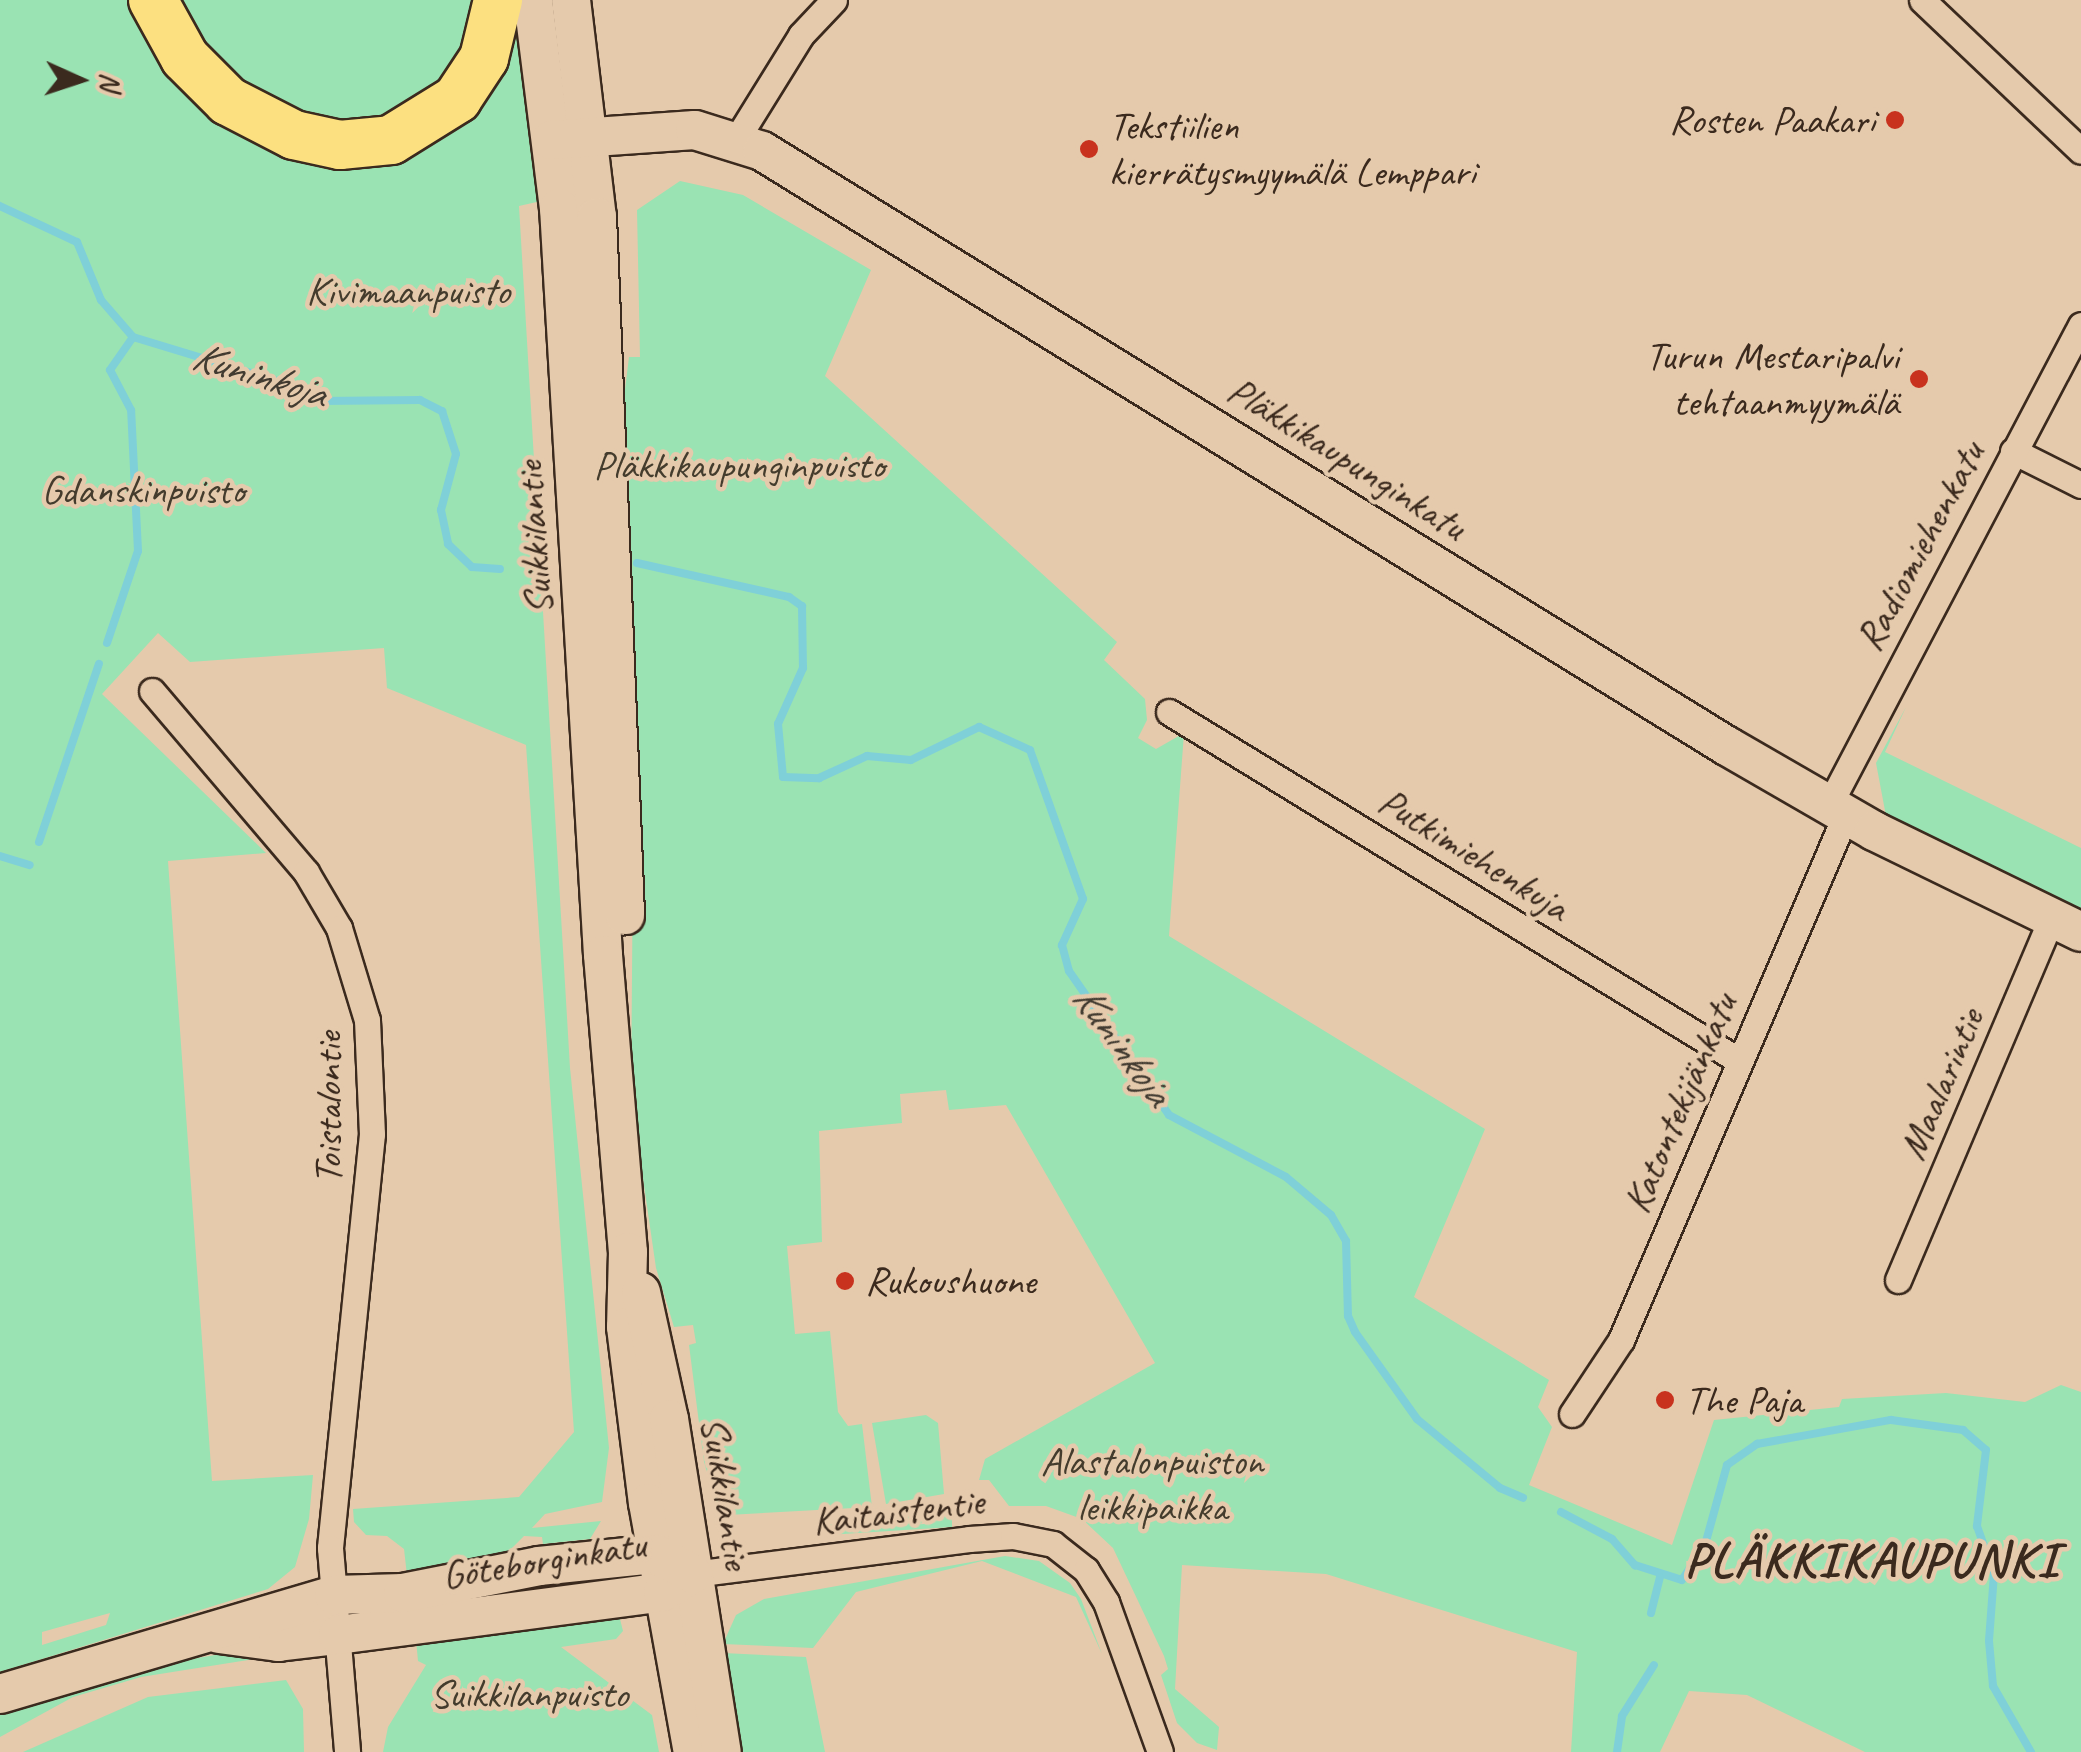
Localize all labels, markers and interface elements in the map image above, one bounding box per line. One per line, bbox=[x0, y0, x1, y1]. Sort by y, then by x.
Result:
north arrow bbox=[30, 30, 130, 130]
text: N bbox=[93, 72, 128, 91]
place label: Rosten Paakari bbox=[1669, 96, 1875, 144]
place label: Tekstiilien kierrätysmyymälä Lemppari bbox=[1109, 102, 1475, 196]
marker: Rosten Paakari bbox=[1884, 109, 1906, 131]
marker: Tekstiilien kierrätysmyymälä Lemppari bbox=[1078, 138, 1100, 160]
park label: Kivimaanpuisto bbox=[306, 267, 510, 315]
water label: Kuninkoja bbox=[186, 331, 332, 419]
place label: Turun Mestaripalvi tehtaanmyymälä bbox=[1646, 332, 1899, 426]
street label: Pläkkikaupunginkatu bbox=[1219, 366, 1475, 550]
marker: Turun Mestaripalvi tehtaanmyymälä bbox=[1908, 368, 1930, 390]
street label: Radiomiehenkatu bbox=[1845, 433, 1995, 659]
park label: Pläkkikaupunginpuisto bbox=[594, 441, 884, 489]
street label: Suikkilantie bbox=[505, 460, 563, 616]
park label: Gdanskinpuisto bbox=[42, 466, 244, 514]
street label: Putkimiehenkuja bbox=[1370, 777, 1578, 931]
water label: Kuninkoja bbox=[1061, 975, 1183, 1115]
street label: Katontekijänkatu bbox=[1612, 986, 1748, 1220]
street label: Maalarintie bbox=[1888, 1001, 1994, 1167]
street label: Toistalontie bbox=[304, 1032, 352, 1184]
place label: Rukoushuone bbox=[865, 1257, 1036, 1305]
marker: Rukoushuone bbox=[834, 1270, 856, 1292]
place label: The Paja bbox=[1685, 1376, 1804, 1424]
marker: The Paja bbox=[1654, 1389, 1676, 1411]
street label: Suikkilantie bbox=[690, 1413, 762, 1573]
park label: Alastalonpuiston leikkipaikka bbox=[1041, 1437, 1263, 1531]
street label: Kaitaistentie bbox=[810, 1477, 986, 1545]
street label: Göteborginkatu bbox=[439, 1520, 649, 1600]
district label: PLÄKKIKAUPUNKI bbox=[1686, 1530, 2058, 1590]
park label: Suikkilanpuisto bbox=[430, 1670, 628, 1718]

